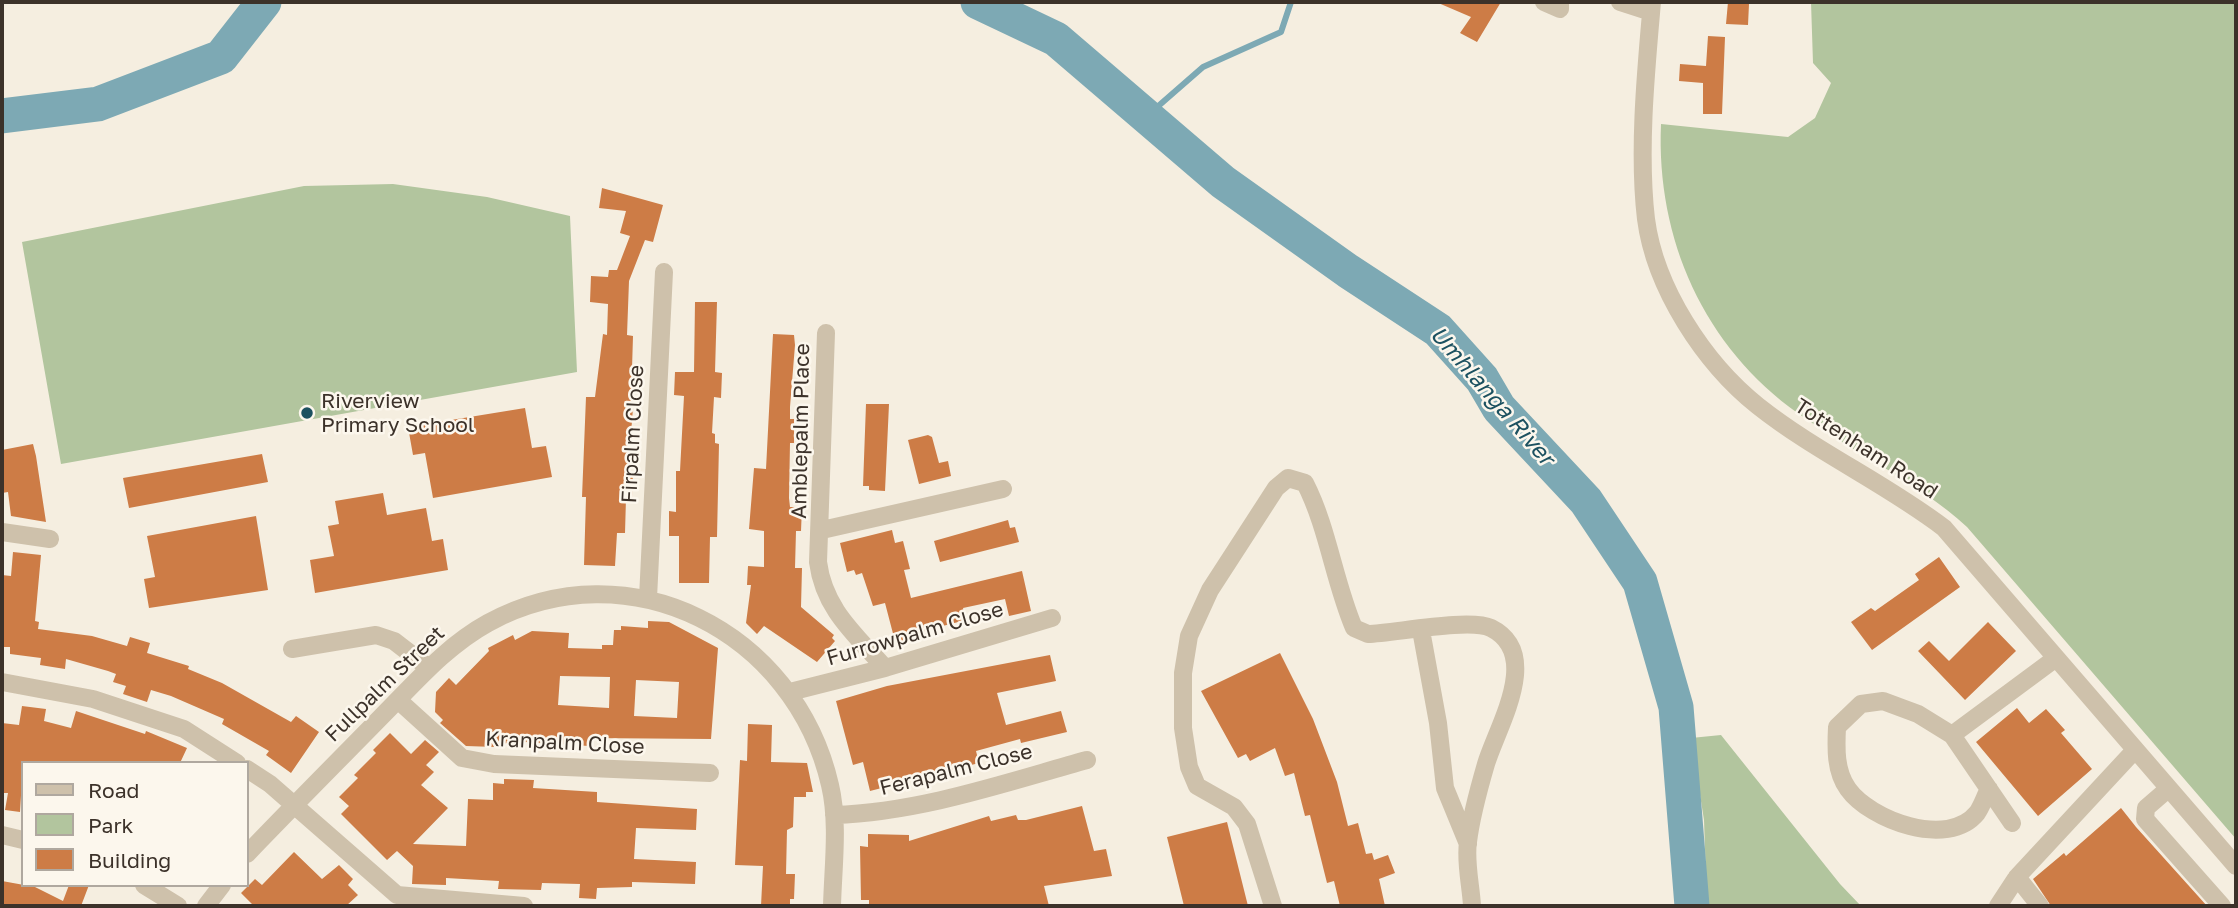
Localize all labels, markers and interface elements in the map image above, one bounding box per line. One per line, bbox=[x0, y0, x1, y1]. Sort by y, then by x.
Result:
water label: Umhlanga River bbox=[1424, 321, 1560, 471]
street label: Amblepalm Place bbox=[787, 343, 815, 519]
street label: Firpalm Close bbox=[617, 364, 649, 504]
place label: Riverview Primary School bbox=[321, 388, 475, 438]
street label: Tottenham Road bbox=[1790, 393, 1942, 505]
marker: Riverview Primary School bbox=[299, 405, 315, 421]
street label: Furrowpalm Close bbox=[824, 597, 1006, 671]
street label: Fullpalm Street bbox=[320, 621, 450, 747]
street label: Kranpalm Close bbox=[485, 726, 645, 760]
street label: Ferapalm Close bbox=[877, 739, 1035, 801]
legend bbox=[21, 761, 248, 887]
text: Road bbox=[88, 777, 139, 803]
text: Park bbox=[88, 812, 133, 838]
text: Building bbox=[88, 847, 171, 873]

